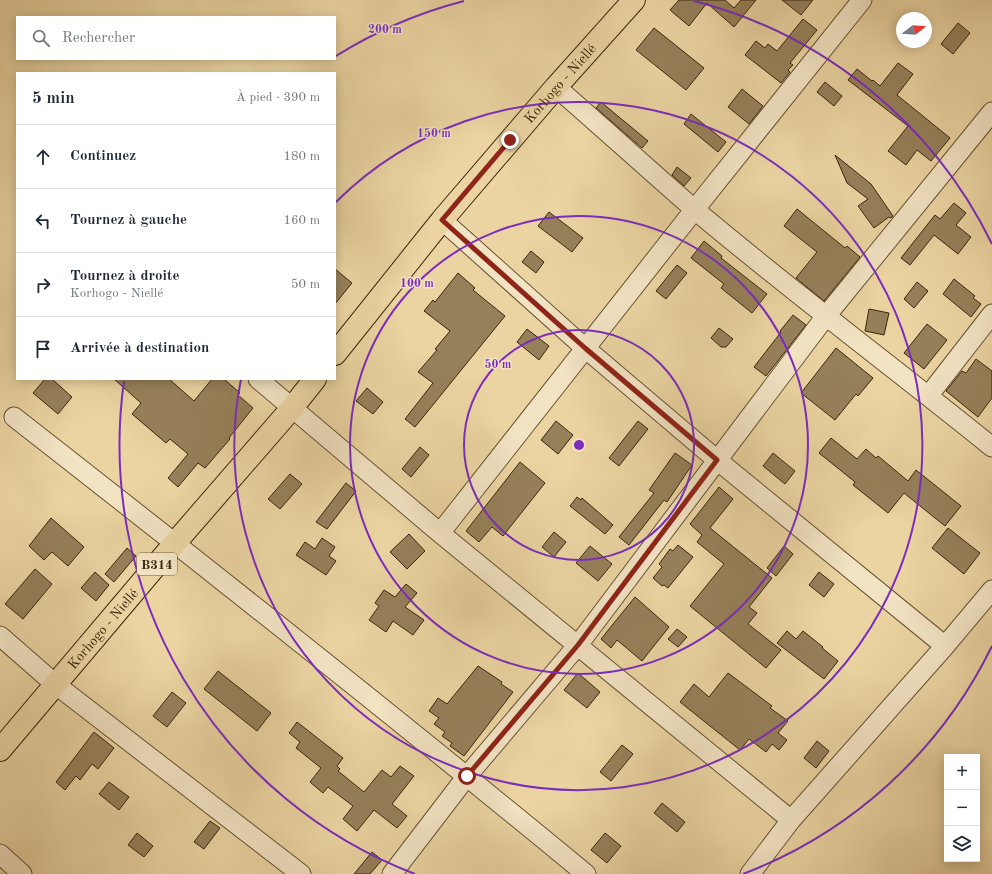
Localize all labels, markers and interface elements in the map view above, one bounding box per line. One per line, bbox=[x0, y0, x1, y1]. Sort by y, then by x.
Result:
north arrow bbox=[896, 12, 932, 48]
search box bbox=[16, 16, 336, 60]
text: 200 m bbox=[368, 24, 402, 36]
icon: search bbox=[30, 27, 52, 49]
text: Rechercher bbox=[62, 31, 135, 46]
street label: Korhogo - Niellé bbox=[522, 42, 599, 126]
text: 5 min bbox=[32, 90, 75, 107]
text: À pied · 390 m bbox=[236, 91, 320, 104]
text: 150 m bbox=[417, 127, 451, 140]
route end bbox=[501, 131, 519, 149]
icon: ahead bbox=[32, 146, 54, 168]
text: Continuez bbox=[70, 149, 136, 164]
text: 180 m bbox=[283, 150, 320, 163]
icon: left bbox=[32, 210, 54, 232]
text: Tournez à gauche bbox=[70, 213, 187, 228]
text: 160 m bbox=[283, 214, 320, 227]
text: Tournez à droite bbox=[70, 269, 180, 284]
icon: right bbox=[32, 274, 54, 296]
text: 50 m bbox=[291, 278, 320, 291]
text: 100 m bbox=[400, 278, 434, 290]
text: Korhogo - Niellé bbox=[70, 287, 163, 300]
icon: arrive bbox=[32, 338, 54, 360]
text: Arrivée à destination bbox=[70, 341, 209, 356]
text: 50 m bbox=[485, 358, 512, 371]
centre of rings bbox=[572, 438, 586, 452]
road number: B314 bbox=[137, 553, 177, 575]
street label: Korhogo - Niellé bbox=[66, 586, 141, 672]
map controls bbox=[944, 754, 980, 862]
button: + bbox=[944, 754, 980, 790]
route start bbox=[458, 767, 476, 785]
button: − bbox=[944, 790, 980, 826]
button: layers bbox=[944, 826, 980, 862]

